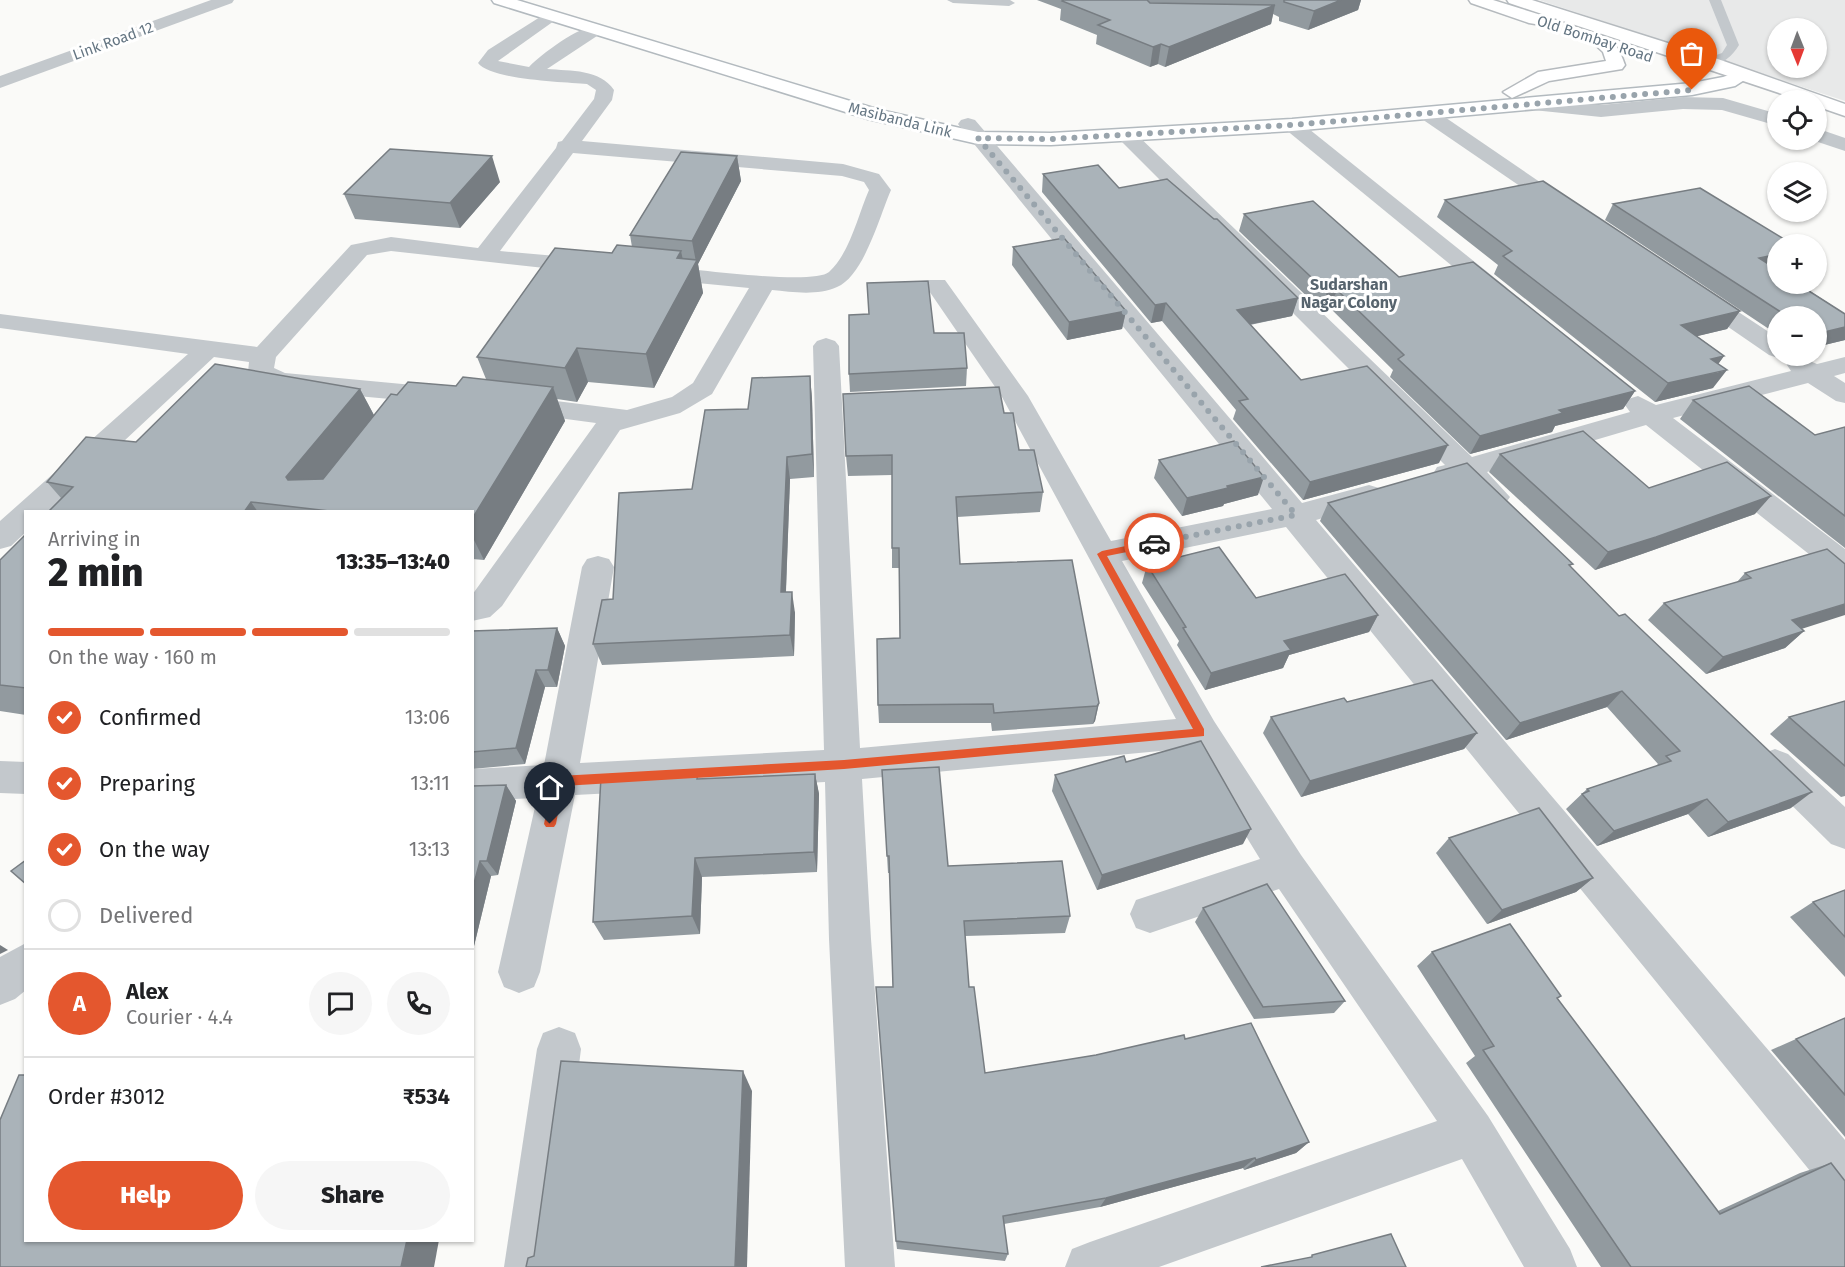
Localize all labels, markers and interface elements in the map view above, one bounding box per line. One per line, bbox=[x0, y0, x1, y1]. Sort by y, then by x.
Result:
street label: Old Bombay Road bbox=[1535, 12, 1655, 66]
street label: Link Road 12 bbox=[70, 18, 156, 64]
north arrow bbox=[1767, 18, 1827, 78]
map controls bbox=[1767, 18, 1827, 366]
pin bbox=[1666, 28, 1717, 90]
icon: bag bbox=[1675, 37, 1708, 70]
button: locate bbox=[1767, 90, 1827, 150]
street label: Masibanda Link bbox=[846, 98, 954, 142]
button: layers bbox=[1767, 162, 1827, 222]
button: + bbox=[1767, 234, 1827, 294]
district label: Sudarshan Nagar Colony bbox=[1301, 275, 1398, 312]
button: − bbox=[1767, 306, 1827, 366]
courier bbox=[1124, 513, 1184, 573]
text: Arriving in bbox=[48, 527, 141, 551]
icon: car bbox=[1138, 527, 1171, 560]
text: 13:35–13:40 bbox=[336, 548, 450, 575]
text: 2 min bbox=[48, 550, 144, 596]
text: On the way · 160 m bbox=[48, 645, 217, 669]
icon: check bbox=[48, 701, 81, 734]
text: Confirmed bbox=[99, 704, 202, 731]
text: 13:06 bbox=[405, 705, 450, 729]
pin bbox=[524, 762, 575, 824]
icon: check bbox=[48, 767, 81, 800]
text: Preparing bbox=[99, 770, 195, 797]
text: 13:11 bbox=[410, 771, 450, 795]
icon: home bbox=[533, 771, 566, 804]
icon: check bbox=[48, 833, 81, 866]
text: On the way bbox=[99, 836, 210, 863]
text: 13:13 bbox=[409, 837, 450, 861]
text: Delivered bbox=[99, 902, 194, 929]
button: chat bbox=[309, 972, 372, 1035]
button: phone bbox=[387, 972, 450, 1035]
text: Alex bbox=[126, 978, 169, 1005]
text: A bbox=[73, 990, 86, 1017]
text: Courier · 4.4 bbox=[126, 1005, 233, 1029]
text: Order #3012 bbox=[48, 1083, 165, 1110]
text: ₹534 bbox=[403, 1083, 450, 1110]
button: Help bbox=[48, 1161, 243, 1230]
button: Share bbox=[255, 1161, 450, 1230]

